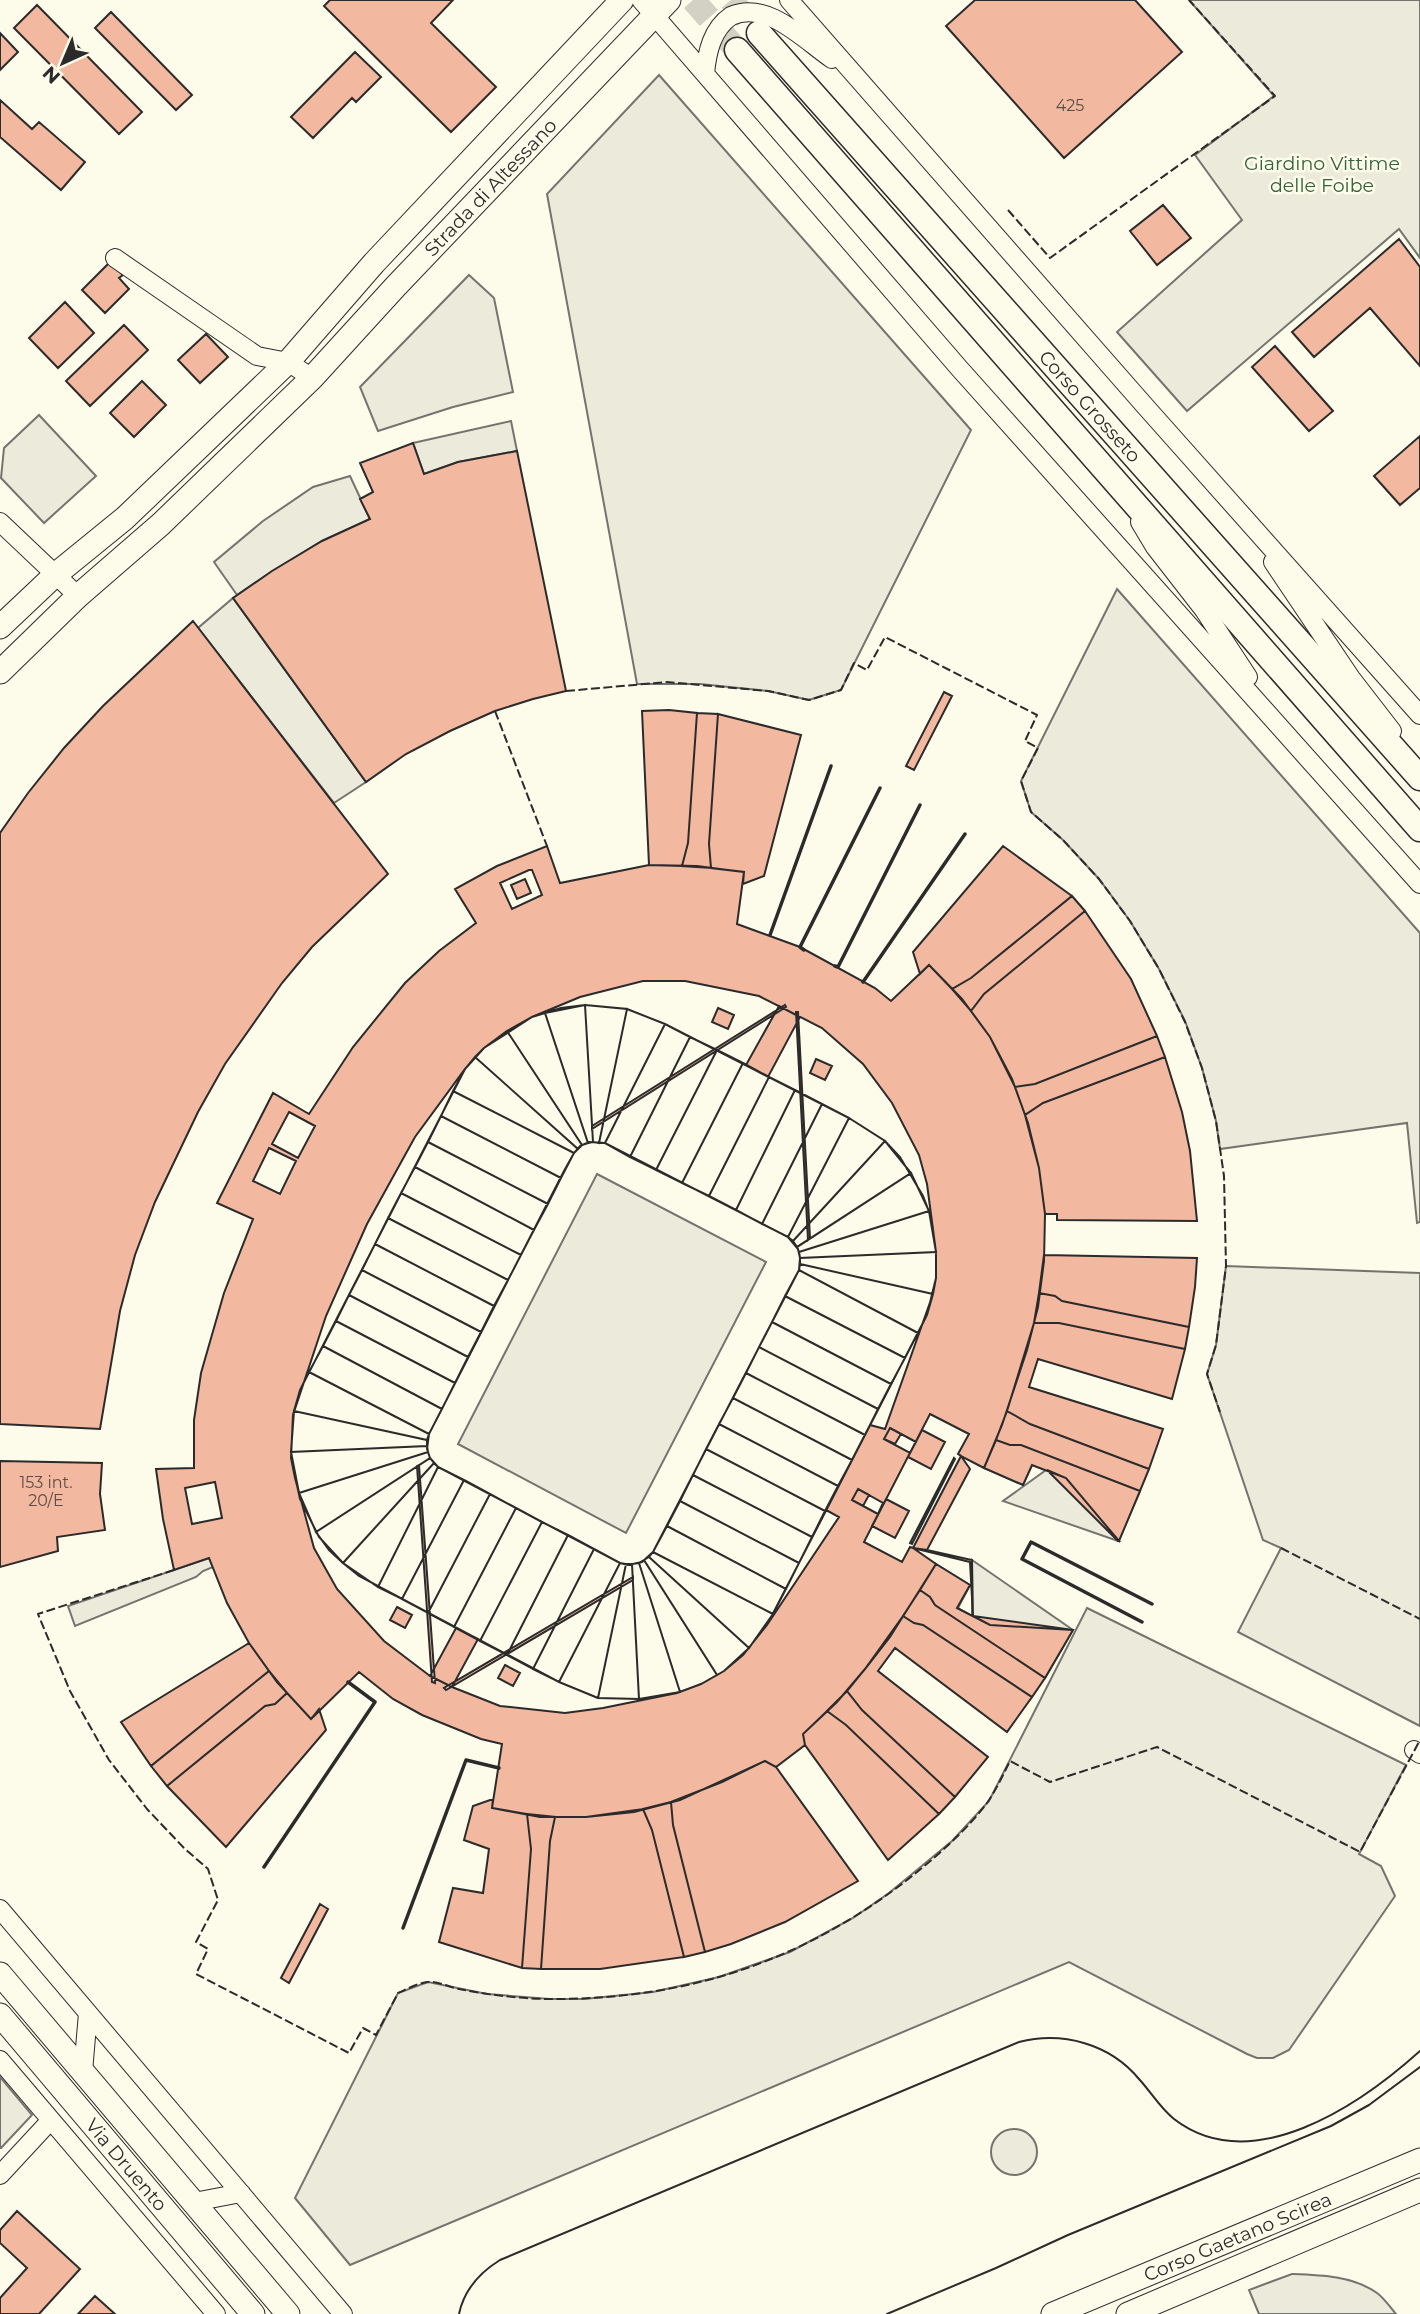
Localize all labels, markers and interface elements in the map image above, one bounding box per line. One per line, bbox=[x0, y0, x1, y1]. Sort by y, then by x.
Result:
north arrow bbox=[28, 28, 98, 98]
text: N bbox=[38, 61, 65, 88]
house number: 425 bbox=[1056, 96, 1084, 115]
street label: Strada di Altessano bbox=[419, 114, 561, 261]
park label: Giardino Vittime delle Foibe bbox=[1244, 152, 1400, 197]
street label: Corso Grosseto bbox=[1034, 345, 1146, 467]
house number: 153 int. 20/E bbox=[19, 1473, 73, 1510]
street label: Via Druento bbox=[81, 2114, 172, 2216]
street label: Corso Gaetano Scirea bbox=[1140, 2187, 1335, 2286]

